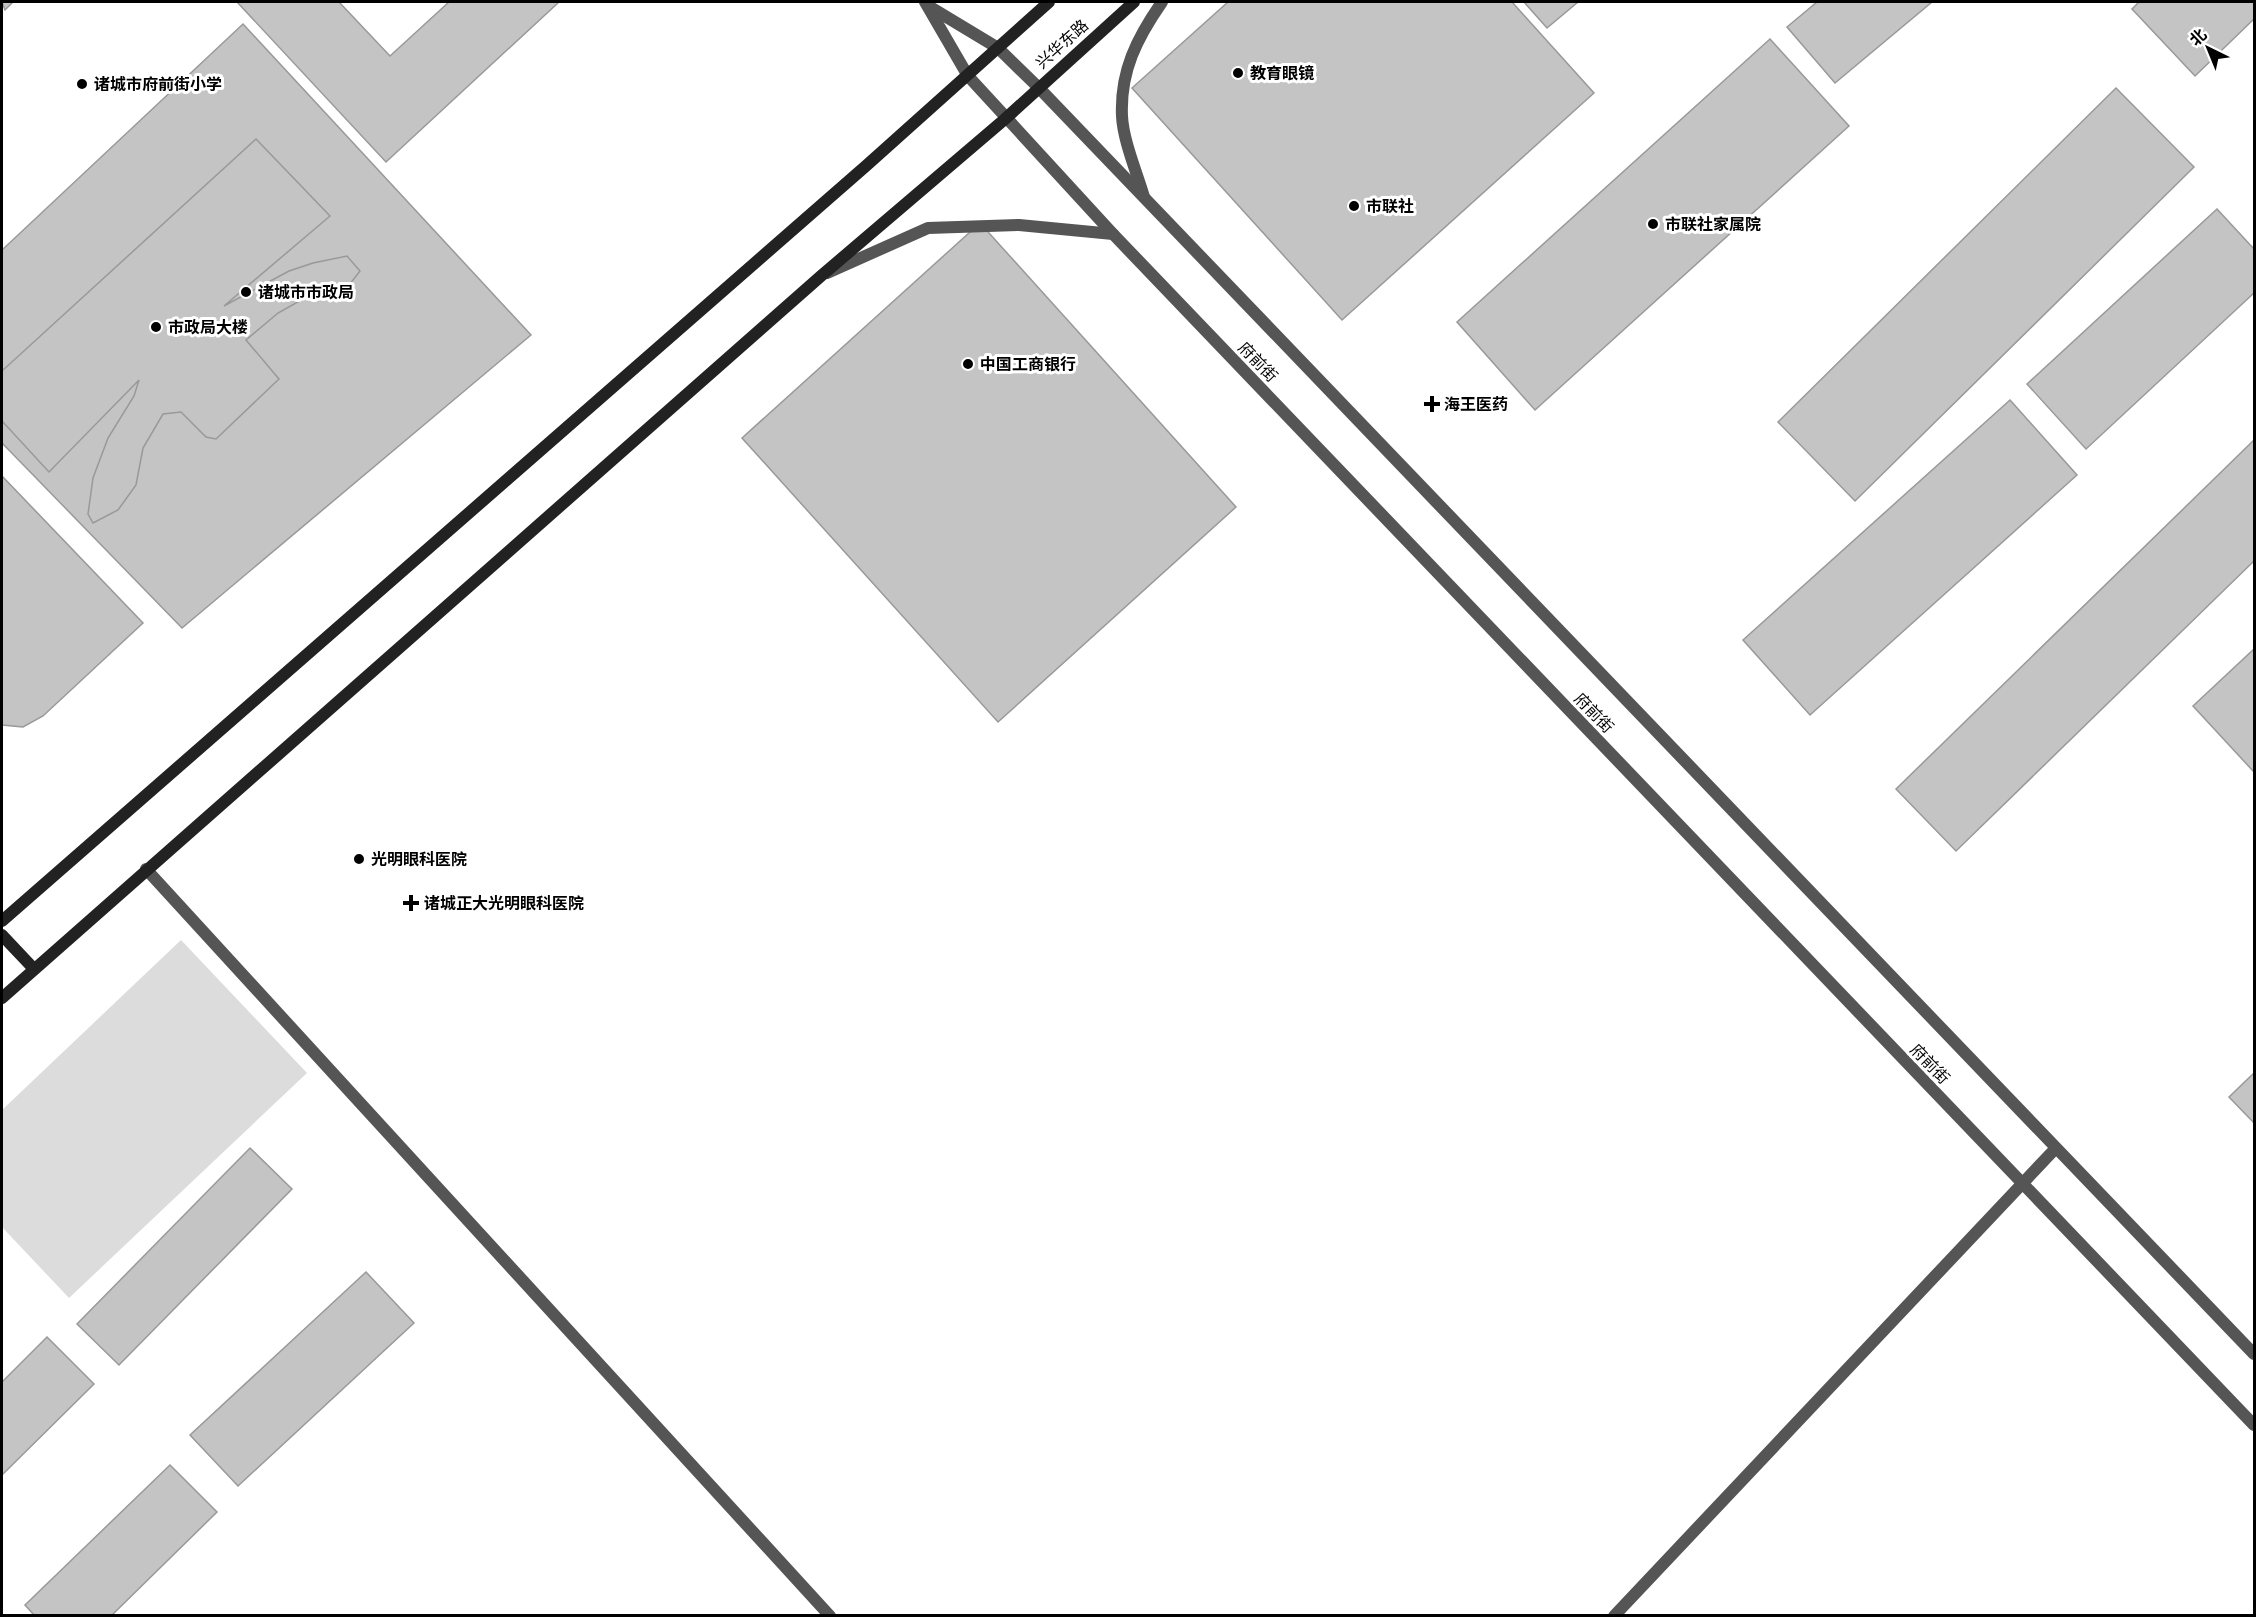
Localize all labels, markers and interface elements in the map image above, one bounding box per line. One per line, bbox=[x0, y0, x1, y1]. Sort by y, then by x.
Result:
street label: 兴华东路 bbox=[1032, 16, 1092, 72]
north arrow bbox=[2178, 18, 2238, 78]
text: 北 bbox=[2186, 25, 2210, 50]
place label: 教育眼镜 bbox=[1250, 64, 1314, 83]
marker: 教育眼镜 bbox=[1231, 66, 1245, 80]
place label: 诸城市府前街小学 bbox=[94, 75, 222, 94]
marker: 诸城市府前街小学 bbox=[75, 77, 89, 91]
place label: 市联社 bbox=[1366, 197, 1414, 216]
marker: 市联社 bbox=[1347, 199, 1361, 213]
place label: 市联社家属院 bbox=[1665, 215, 1761, 234]
marker: 市联社家属院 bbox=[1646, 217, 1660, 231]
place label: 诸城市市政局 bbox=[258, 283, 354, 302]
marker: 诸城市市政局 bbox=[239, 285, 253, 299]
place label: 市政局大楼 bbox=[168, 318, 248, 337]
marker: 市政局大楼 bbox=[149, 320, 163, 334]
street label: 府前街 bbox=[1234, 338, 1282, 386]
place label: 中国工商银行 bbox=[980, 355, 1076, 374]
marker: 中国工商银行 bbox=[961, 357, 975, 371]
place label: 海王医药 bbox=[1444, 395, 1508, 414]
marker: 海王医药 bbox=[1425, 397, 1439, 411]
street label: 府前街 bbox=[1570, 689, 1618, 737]
place label: 光明眼科医院 bbox=[371, 850, 467, 869]
marker: 光明眼科医院 bbox=[352, 852, 366, 866]
marker: 诸城正大光明眼科医院 bbox=[402, 894, 420, 912]
place label: 诸城正大光明眼科医院 bbox=[424, 894, 584, 913]
street label: 府前街 bbox=[1906, 1040, 1954, 1088]

